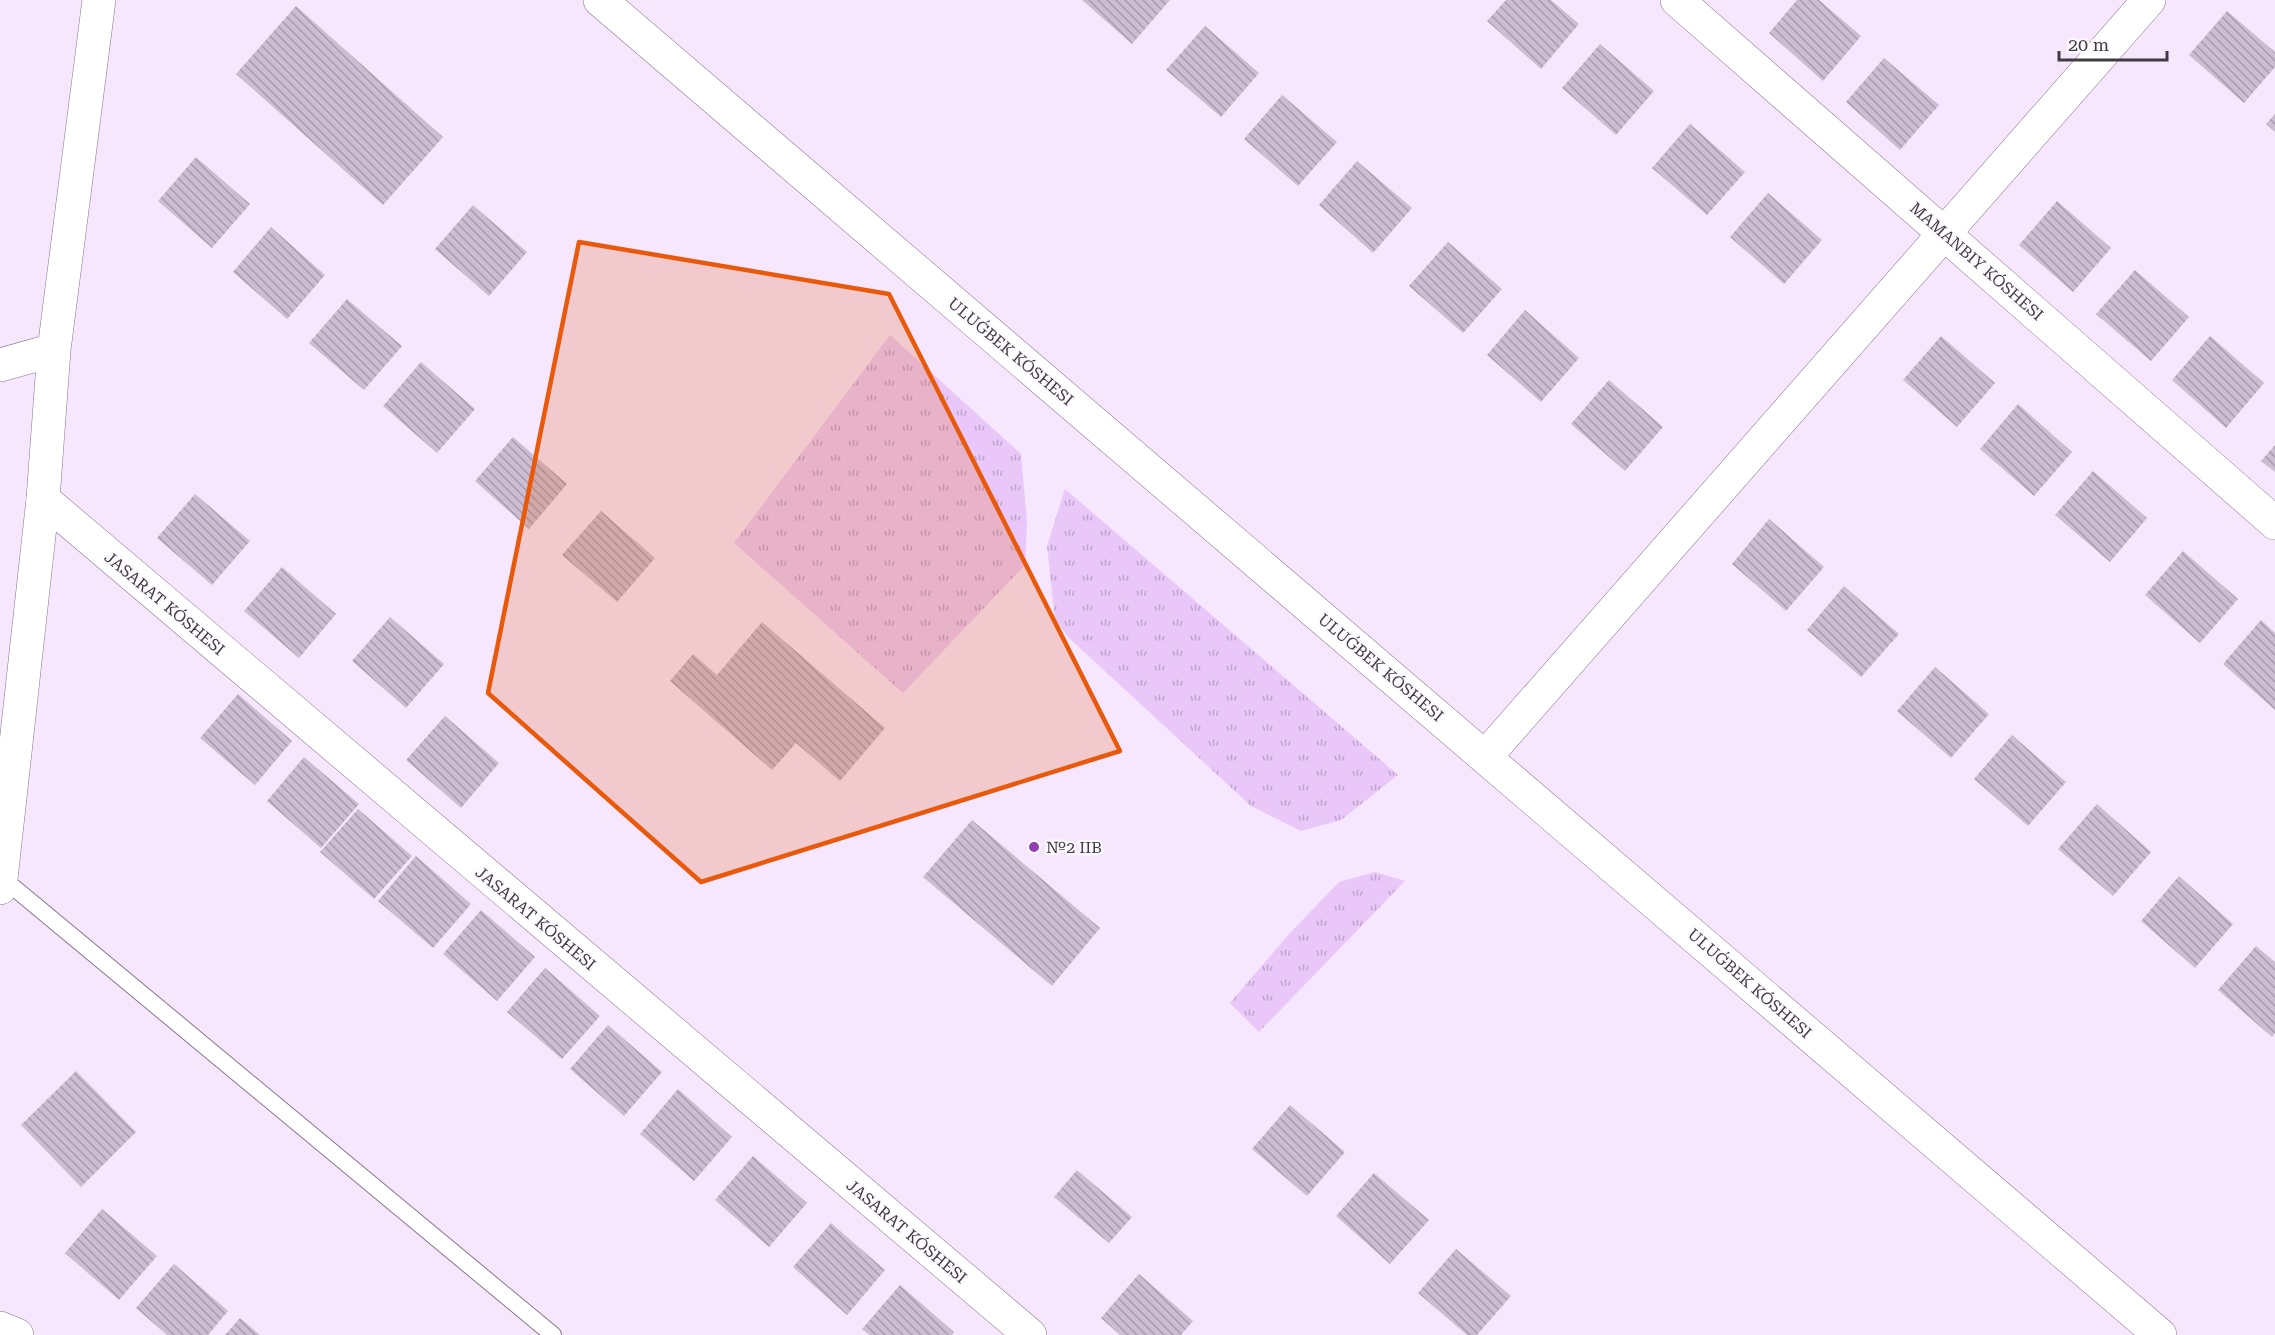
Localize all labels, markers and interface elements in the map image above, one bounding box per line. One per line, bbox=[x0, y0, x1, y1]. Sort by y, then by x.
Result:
scale bar bbox=[2059, 24, 2167, 62]
text: 20 m bbox=[2068, 34, 2109, 55]
street label: MAMANBIY KÓSHESI bbox=[1906, 198, 2047, 324]
street label: ULUǴBEK KÓSHESI bbox=[944, 293, 1078, 409]
street label: JASARAT KÓSHESI bbox=[101, 548, 229, 659]
street label: ULUǴBEK KÓSHESI bbox=[1314, 609, 1448, 725]
place label: №2 IIB bbox=[1046, 838, 1102, 857]
marker: №2 IIB bbox=[1027, 840, 1041, 854]
street label: JASARAT KÓSHESI bbox=[472, 863, 600, 974]
street label: ULUǴBEK KÓSHESI bbox=[1684, 924, 1816, 1042]
street label: JASARAT KÓSHESI bbox=[843, 1176, 971, 1287]

